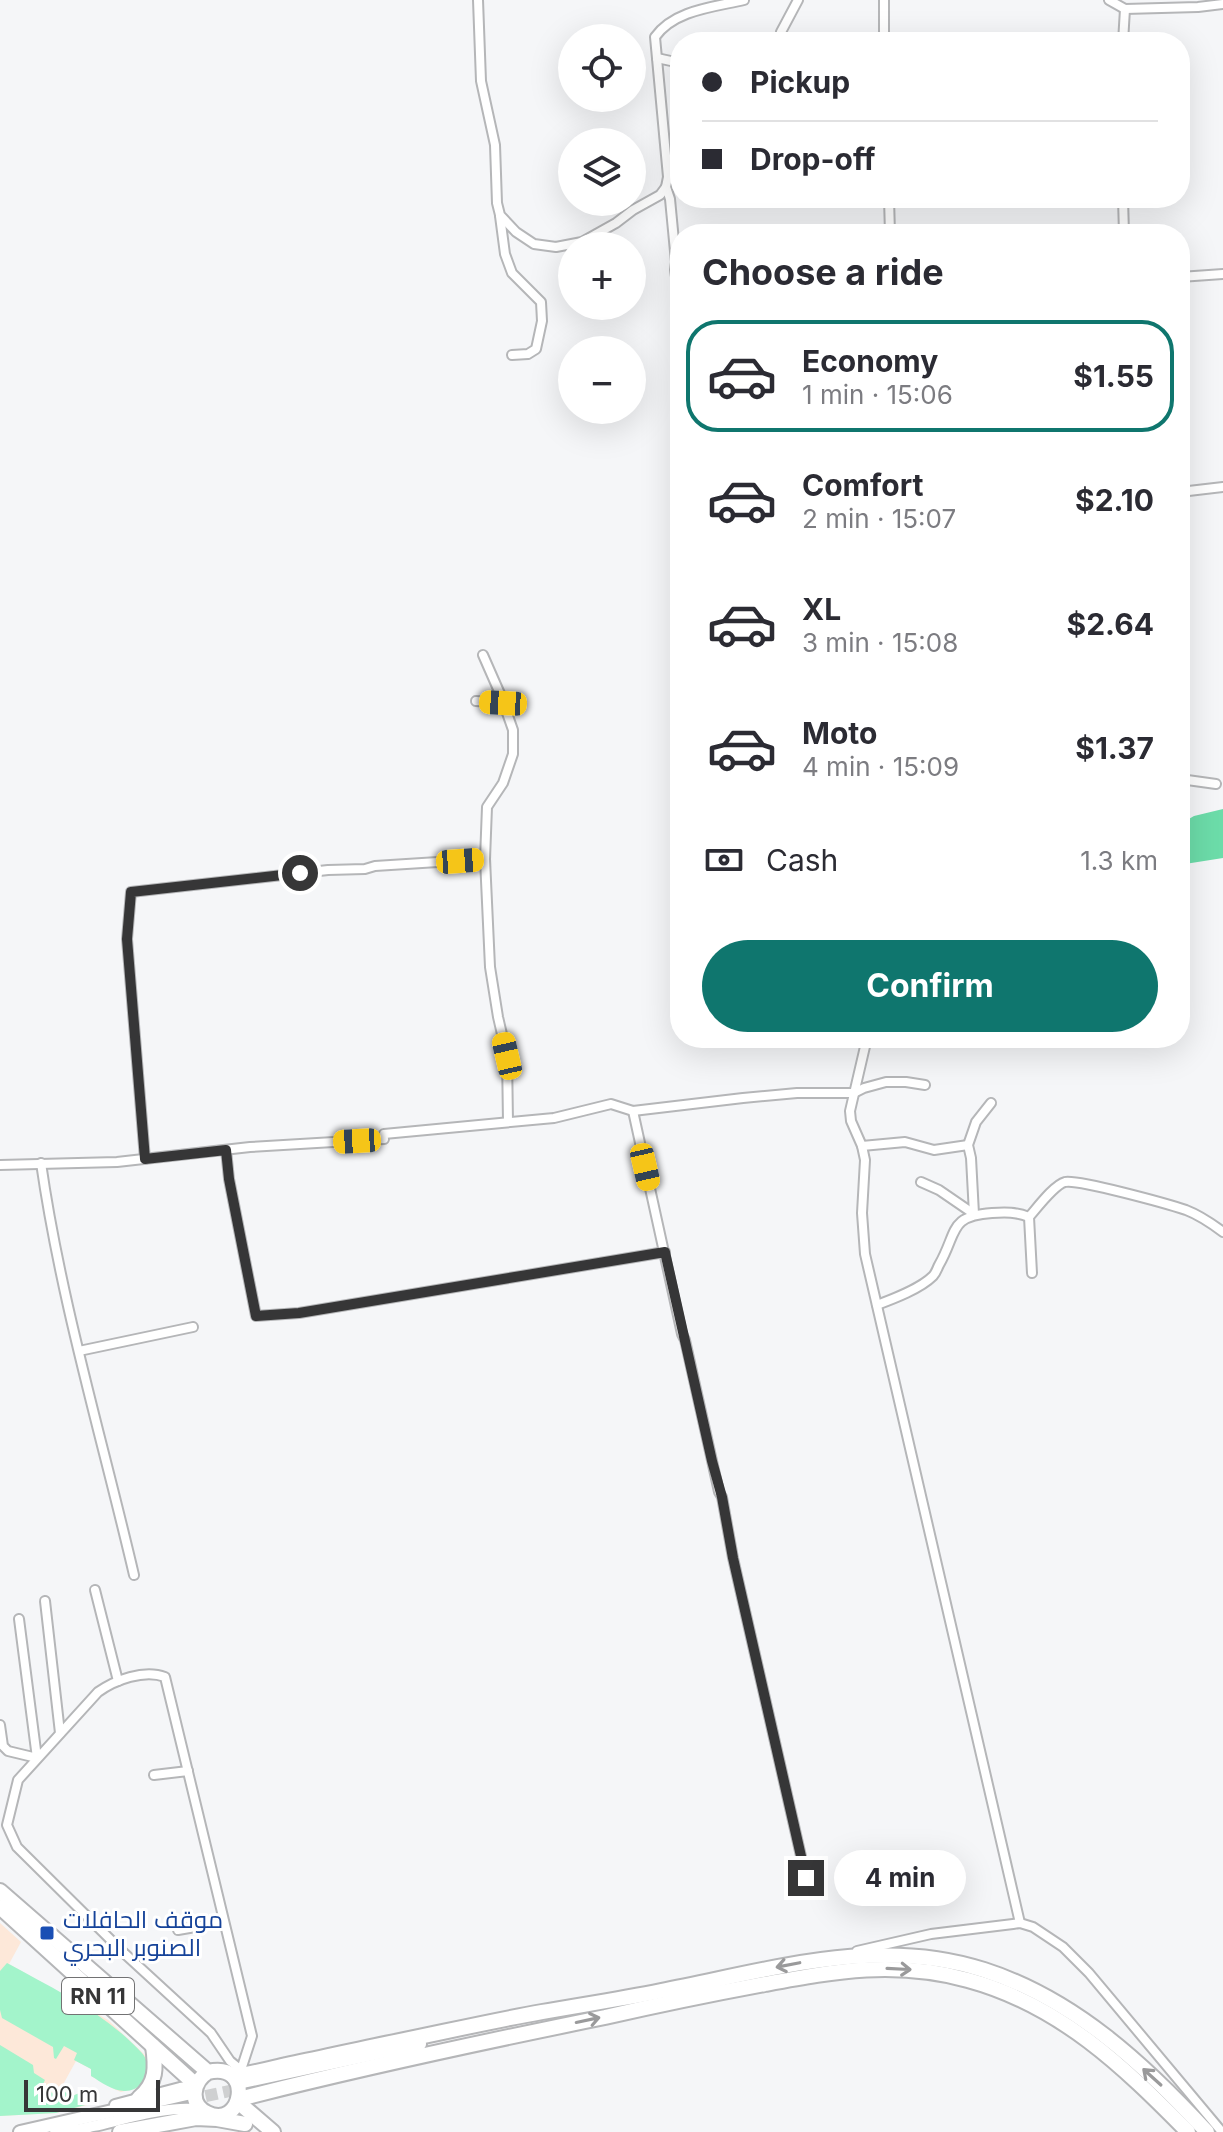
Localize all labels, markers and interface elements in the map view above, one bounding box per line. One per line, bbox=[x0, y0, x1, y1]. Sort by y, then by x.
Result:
map controls bbox=[558, 24, 646, 424]
button: locate bbox=[558, 24, 646, 112]
text: Pickup bbox=[750, 64, 850, 100]
button: layers bbox=[558, 128, 646, 216]
text: Drop-off bbox=[750, 141, 876, 177]
button: + bbox=[558, 232, 646, 320]
text: Choose a ride bbox=[702, 250, 944, 294]
button: − bbox=[558, 336, 646, 424]
icon: car bbox=[706, 340, 778, 412]
text: Economy bbox=[802, 343, 938, 379]
text: $1.55 bbox=[1073, 358, 1154, 394]
text: 1 min · 15:06 bbox=[802, 379, 953, 410]
icon: car bbox=[706, 464, 778, 536]
text: Comfort bbox=[802, 467, 923, 503]
text: $2.10 bbox=[1075, 482, 1154, 518]
text: 2 min · 15:07 bbox=[802, 503, 956, 534]
icon: car bbox=[706, 588, 778, 660]
text: XL bbox=[802, 591, 841, 627]
text: $2.64 bbox=[1067, 606, 1154, 642]
text: 3 min · 15:08 bbox=[802, 627, 958, 658]
car bbox=[478, 690, 528, 716]
icon: car bbox=[706, 712, 778, 784]
text: Moto bbox=[802, 715, 877, 751]
text: $1.37 bbox=[1075, 730, 1154, 766]
text: 4 min · 15:09 bbox=[802, 751, 959, 782]
icon: cash bbox=[702, 838, 746, 882]
text: Cash bbox=[766, 842, 838, 878]
text: 1.3 km bbox=[1080, 845, 1158, 876]
car bbox=[435, 847, 485, 875]
route start bbox=[282, 855, 318, 891]
button: Confirm bbox=[702, 940, 1158, 1032]
car bbox=[490, 1030, 524, 1082]
car bbox=[332, 1128, 382, 1154]
car bbox=[628, 1141, 662, 1193]
callout: 4 min bbox=[834, 1850, 966, 1906]
route end bbox=[788, 1860, 824, 1896]
text: 4 min bbox=[865, 1862, 935, 1893]
place label: موقف الحافلات الصنوبر البحري bbox=[63, 1905, 223, 1966]
marker: موقف الحافلات الصنوبر البحري bbox=[38, 1924, 56, 1942]
one-way arrow bbox=[775, 1958, 801, 1973]
one-way arrow bbox=[885, 1962, 912, 1977]
road number: RN 11 bbox=[62, 1978, 134, 2014]
one-way arrow bbox=[575, 2012, 601, 2027]
one-way arrow bbox=[1143, 2068, 1163, 2086]
scale bar bbox=[24, 2076, 160, 2112]
text: 100 m bbox=[36, 2081, 98, 2107]

